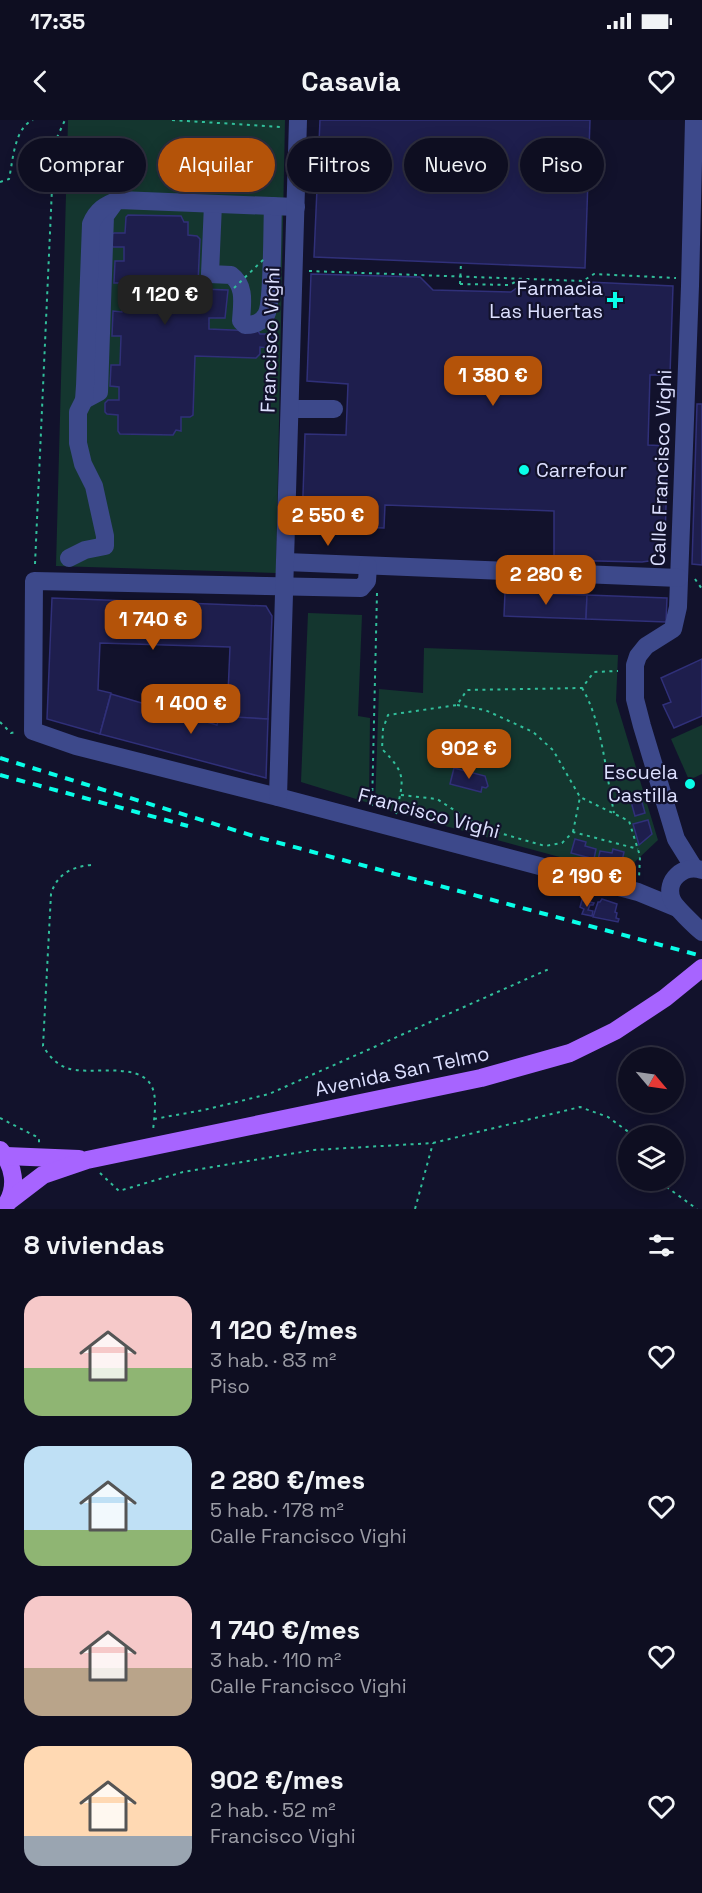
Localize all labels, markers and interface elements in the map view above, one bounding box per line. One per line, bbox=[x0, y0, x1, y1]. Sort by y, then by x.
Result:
text: 17:35 bbox=[30, 7, 85, 35]
text: Casavia bbox=[301, 64, 401, 99]
icon: back bbox=[24, 65, 57, 98]
icon: heart bbox=[645, 65, 678, 98]
chip: Comprar bbox=[18, 138, 146, 192]
chip: Alquilar bbox=[158, 138, 275, 192]
chip: Filtros bbox=[287, 138, 392, 192]
chip: Nuevo bbox=[404, 138, 508, 192]
chip: Piso bbox=[520, 138, 604, 192]
street label: Francisco Vighi bbox=[254, 267, 286, 413]
pin: 1 120 € bbox=[110, 275, 220, 326]
place label: Farmacia Las Huertas bbox=[489, 275, 603, 324]
text: 1 120 € bbox=[132, 281, 198, 307]
marker: Farmacia Las Huertas bbox=[608, 293, 622, 307]
pin: 1 380 € bbox=[438, 356, 548, 407]
text: 1 380 € bbox=[458, 362, 528, 388]
street label: Calle Francisco Vighi bbox=[645, 369, 677, 567]
place label: Carrefour bbox=[536, 457, 627, 483]
marker: Carrefour bbox=[517, 463, 531, 477]
pin: 2 550 € bbox=[273, 496, 383, 547]
text: 2 550 € bbox=[292, 502, 364, 528]
pin: 2 280 € bbox=[491, 555, 601, 606]
text: 2 280 € bbox=[510, 561, 582, 587]
pin: 1 740 € bbox=[98, 600, 208, 651]
text: 1 740 € bbox=[119, 606, 187, 632]
pin: 1 400 € bbox=[136, 684, 246, 735]
text: 1 400 € bbox=[155, 690, 227, 716]
pin: 902 € bbox=[427, 729, 511, 780]
text: 902 € bbox=[441, 735, 497, 761]
place label: Escuela Castilla bbox=[604, 759, 678, 808]
marker: Escuela Castilla bbox=[683, 777, 697, 791]
street label: Francisco Vighi bbox=[355, 782, 503, 844]
pin: 2 190 € bbox=[532, 857, 642, 908]
text: 2 190 € bbox=[552, 863, 622, 889]
street label: Avenida San Telmo bbox=[312, 1040, 492, 1102]
north arrow bbox=[618, 1047, 684, 1113]
map controls bbox=[618, 1047, 684, 1191]
button: layers bbox=[618, 1125, 684, 1191]
text: 8 viviendas bbox=[24, 1228, 165, 1262]
icon: filters bbox=[645, 1229, 678, 1262]
text: 1 120 €/mes bbox=[210, 1313, 358, 1347]
icon: home bbox=[72, 1320, 144, 1392]
icon: heart bbox=[645, 1340, 678, 1373]
text: 3 hab. · 83 m² bbox=[210, 1347, 336, 1373]
text: Piso bbox=[210, 1373, 250, 1399]
text: 2 280 €/mes bbox=[210, 1463, 365, 1497]
icon: home bbox=[72, 1470, 144, 1542]
icon: heart bbox=[645, 1490, 678, 1523]
text: 5 hab. · 178 m² bbox=[210, 1497, 344, 1523]
text: Calle Francisco Vighi bbox=[210, 1523, 407, 1549]
text: 1 740 €/mes bbox=[210, 1613, 360, 1647]
icon: home bbox=[72, 1620, 144, 1692]
icon: heart bbox=[645, 1640, 678, 1673]
text: 3 hab. · 110 m² bbox=[210, 1647, 341, 1673]
text: Calle Francisco Vighi bbox=[210, 1673, 407, 1699]
text: 902 €/mes bbox=[210, 1763, 344, 1797]
icon: home bbox=[72, 1770, 144, 1842]
icon: heart bbox=[645, 1790, 678, 1823]
text: 2 hab. · 52 m² bbox=[210, 1797, 336, 1823]
text: Francisco Vighi bbox=[210, 1823, 356, 1849]

